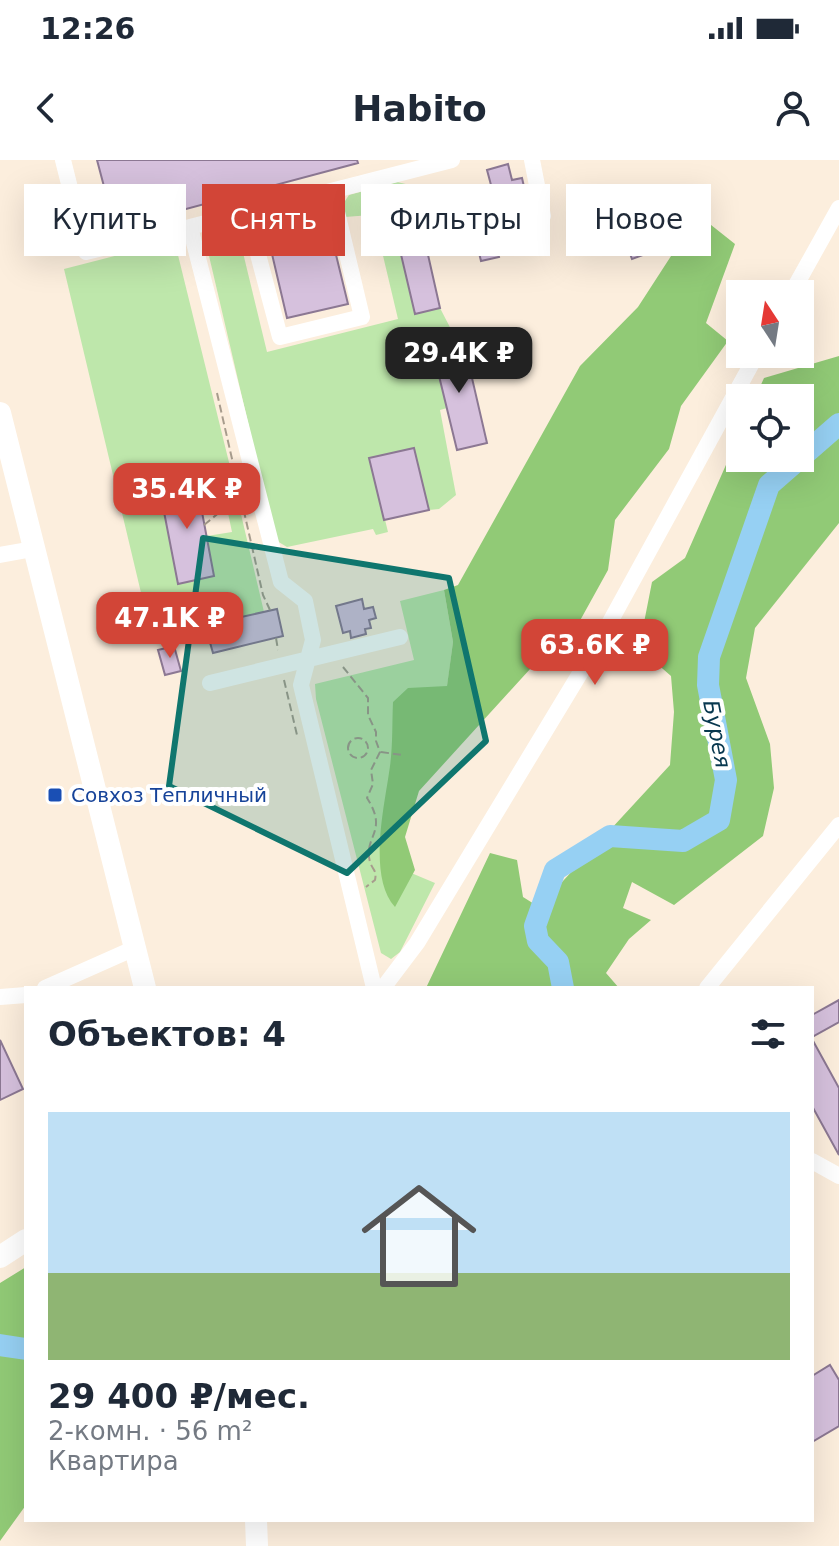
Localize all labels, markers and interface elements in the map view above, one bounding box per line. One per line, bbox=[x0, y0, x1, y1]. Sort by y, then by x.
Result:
text: 12:26 bbox=[40, 11, 136, 46]
icon: back bbox=[24, 86, 68, 130]
icon: person bbox=[771, 86, 815, 130]
text: Habito bbox=[352, 88, 487, 129]
chip: Купить bbox=[24, 184, 186, 256]
chip: Снять bbox=[202, 184, 345, 256]
chip: Фильтры bbox=[361, 184, 550, 256]
chip: Новое bbox=[566, 184, 711, 256]
north arrow bbox=[726, 280, 814, 368]
map controls bbox=[726, 280, 814, 472]
pin: 29.4K ₽ bbox=[385, 327, 533, 395]
text: 29.4K ₽ bbox=[403, 338, 515, 368]
button: locate bbox=[726, 384, 814, 472]
pin: 35.4K ₽ bbox=[113, 463, 261, 531]
text: 35.4K ₽ bbox=[131, 474, 243, 504]
pin: 47.1K ₽ bbox=[96, 592, 244, 660]
text: 47.1K ₽ bbox=[114, 603, 226, 633]
pin: 63.6K ₽ bbox=[521, 619, 669, 687]
text: 63.6K ₽ bbox=[539, 630, 651, 660]
water label: Бурея bbox=[698, 698, 736, 770]
place label: Совхоз Тепличный bbox=[71, 783, 267, 807]
marker: Совхоз Тепличный bbox=[46, 786, 64, 804]
icon: filters bbox=[746, 1012, 790, 1056]
text: Объектов: 4 bbox=[48, 1014, 286, 1054]
icon: home bbox=[347, 1164, 491, 1308]
text: 29 400 ₽/мес. bbox=[48, 1376, 310, 1416]
text: 2-комн. · 56 m² bbox=[48, 1416, 252, 1446]
text: Квартира bbox=[48, 1446, 179, 1476]

